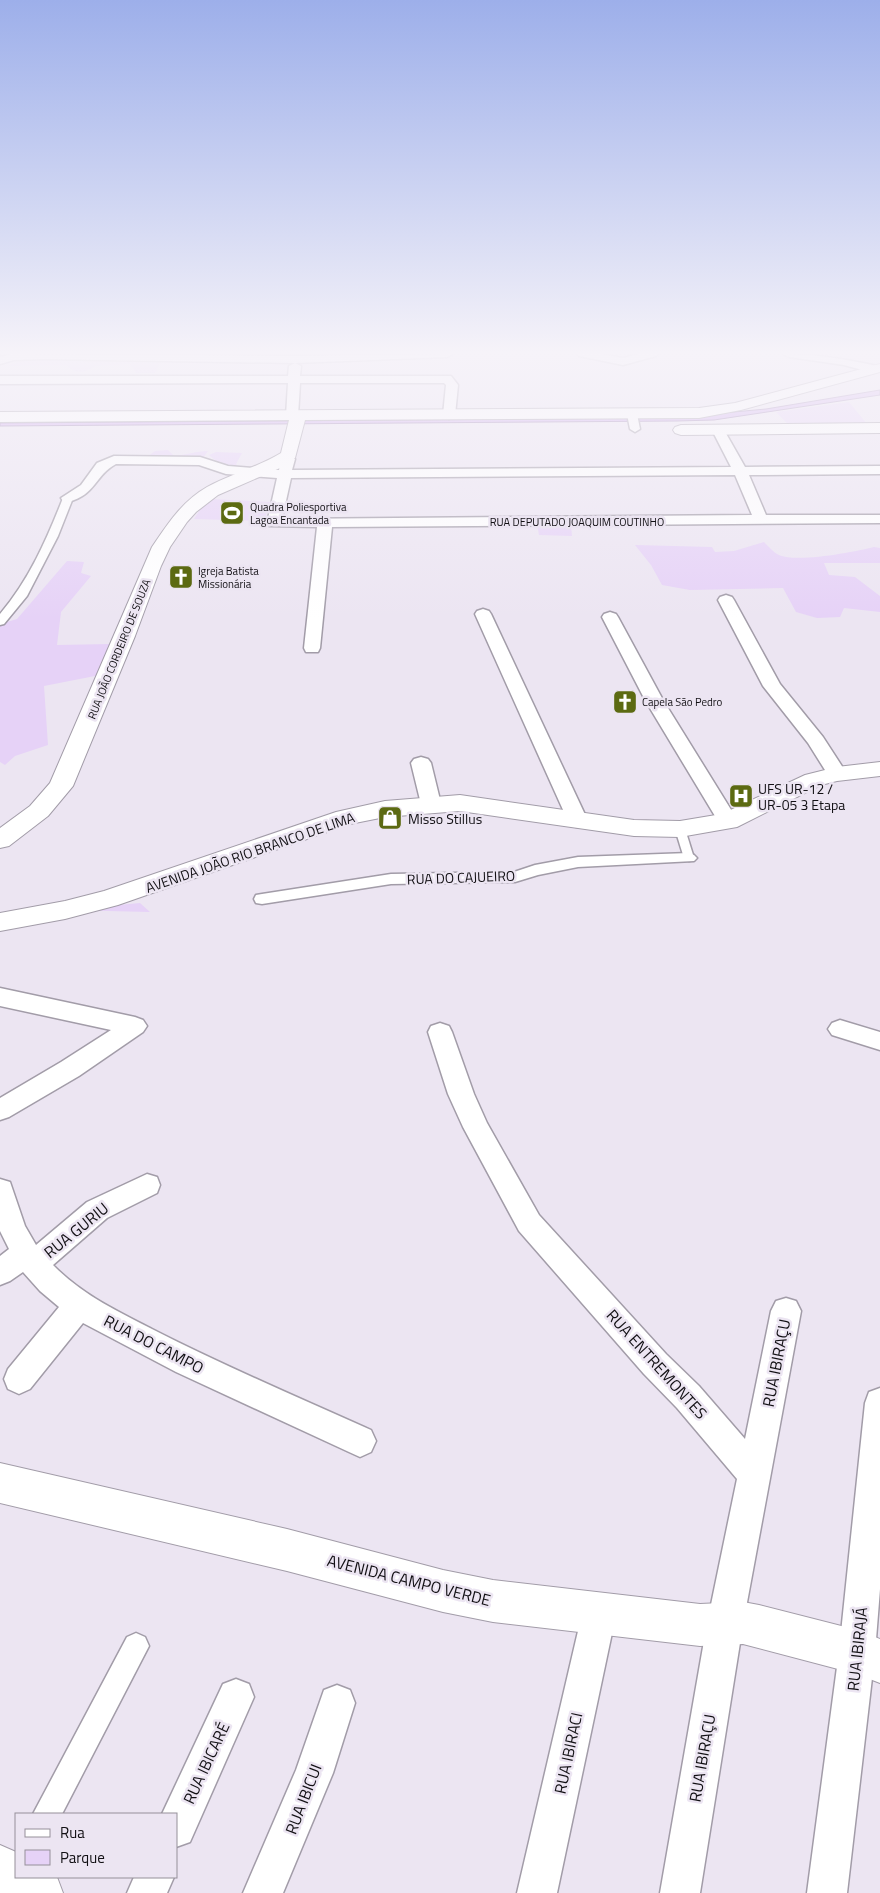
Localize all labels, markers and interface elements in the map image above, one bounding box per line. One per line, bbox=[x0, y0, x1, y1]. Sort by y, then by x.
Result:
place label: Quadra Poliesportiva Lagoa Encantada bbox=[250, 499, 347, 528]
sports icon: Quadra Poliesportiva Lagoa Encantada bbox=[219, 500, 245, 526]
street label: RUA DEPUTADO JOAQUIM COUTINHO bbox=[490, 514, 664, 530]
place label: Igreja Batista Missionária bbox=[198, 563, 259, 592]
church icon: Igreja Batista Missionária bbox=[168, 564, 194, 590]
street label: RUA JOÃO CORDEIRO DE SOUZA bbox=[84, 576, 155, 721]
church icon: Capela São Pedro bbox=[612, 689, 638, 715]
place label: Capela São Pedro bbox=[642, 694, 723, 710]
place label: UFS UR-12 / UR-05 3 Etapa bbox=[758, 778, 845, 815]
hospital icon: UFS UR-12 / UR-05 3 Etapa bbox=[728, 783, 754, 809]
shop icon: Misso Stillus bbox=[377, 805, 403, 831]
street label: AVENIDA JOÃO RIO BRANCO DE LIMA bbox=[143, 806, 358, 898]
place label: Misso Stillus bbox=[408, 808, 482, 829]
street label: RUA DO CAJUEIRO bbox=[406, 865, 516, 889]
street label: RUA GURIU bbox=[38, 1196, 114, 1264]
street label: RUA ENTREMONTES bbox=[601, 1304, 713, 1424]
street label: RUA DO CAMPO bbox=[100, 1309, 208, 1379]
street label: RUA IBIRAÇU bbox=[756, 1317, 796, 1409]
street label: AVENIDA CAMPO VERDE bbox=[325, 1548, 493, 1612]
street label: RUA IBIRAJÁ bbox=[841, 1605, 873, 1692]
street label: RUA IBIRACI bbox=[548, 1710, 588, 1796]
street label: RUA IBIRAÇU bbox=[682, 1712, 722, 1804]
street label: RUA IBICARÉ bbox=[177, 1718, 235, 1808]
street label: RUA IBICUI bbox=[279, 1760, 327, 1838]
legend bbox=[15, 1813, 178, 1878]
text: Rua bbox=[60, 1821, 85, 1844]
text: Parque bbox=[60, 1846, 105, 1869]

